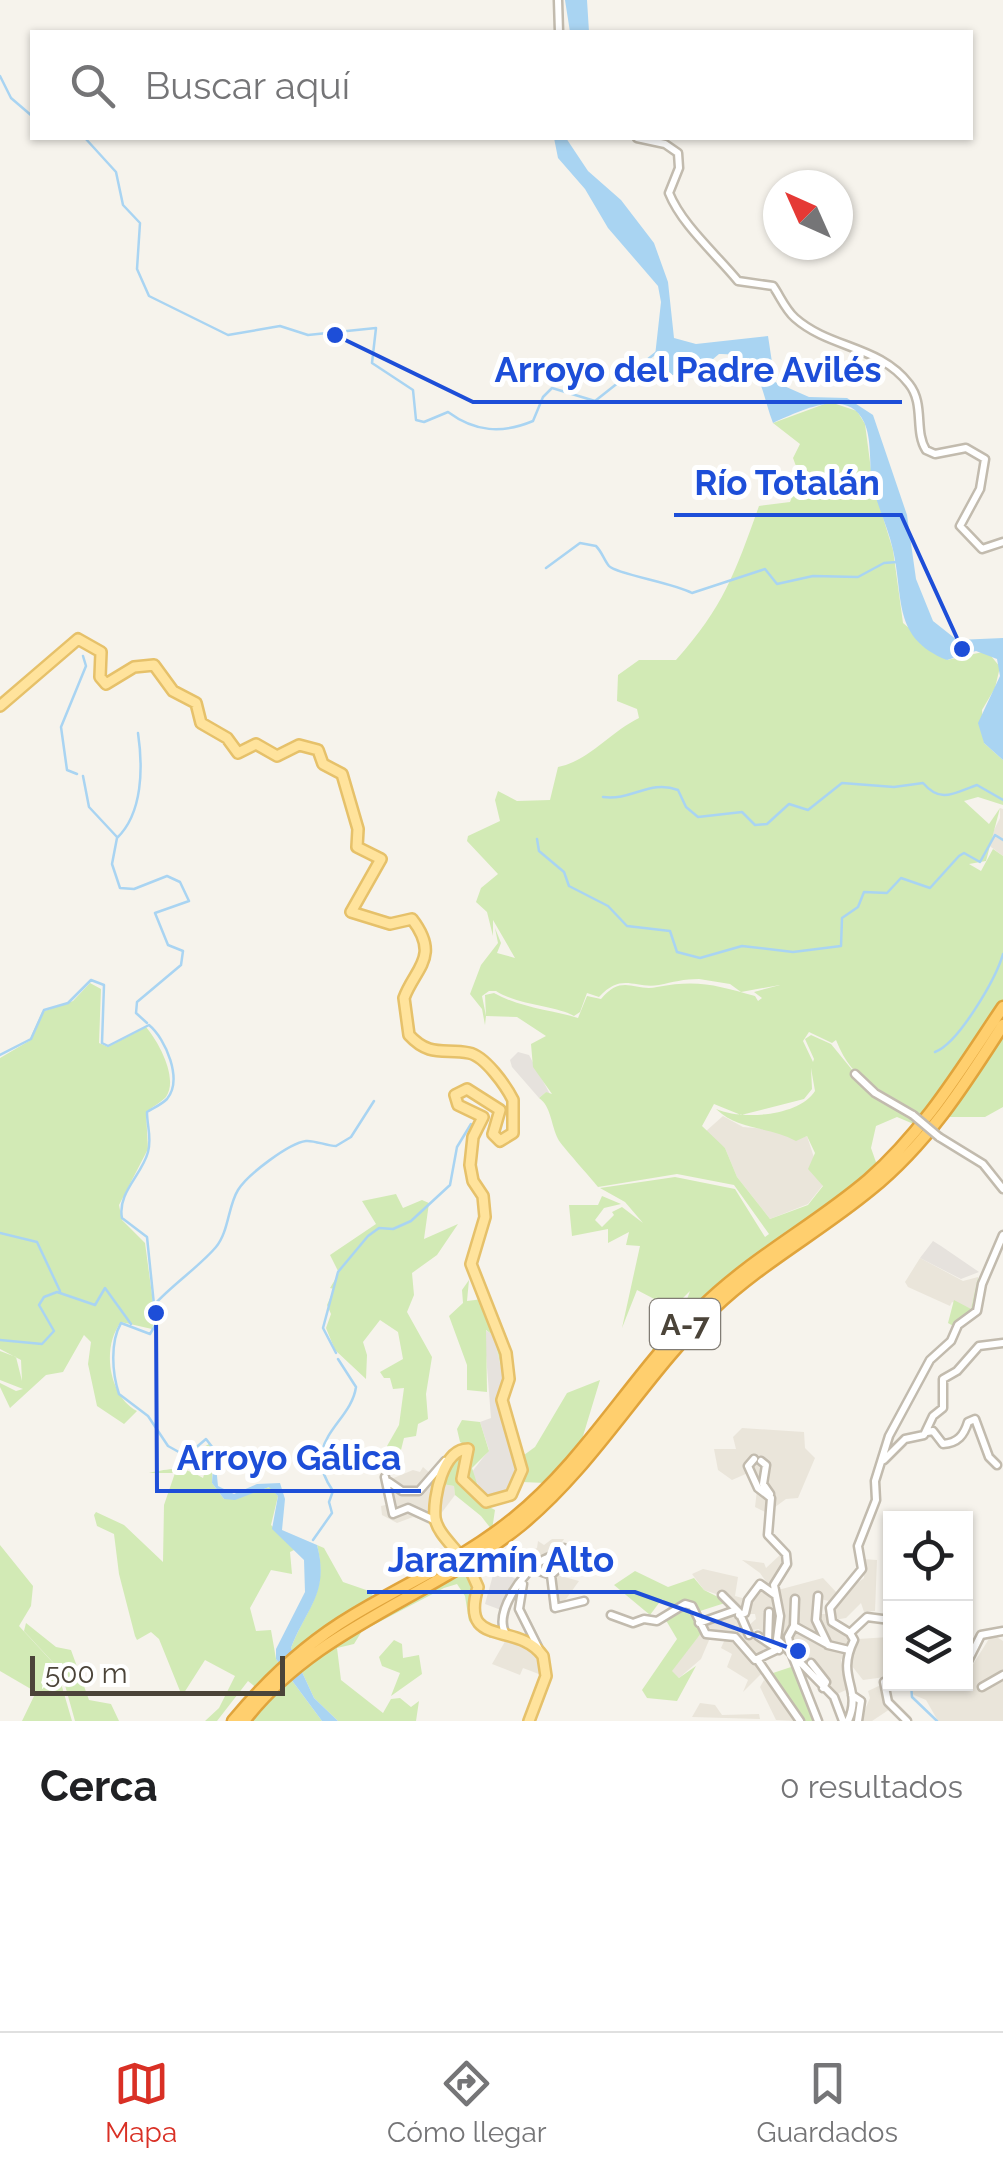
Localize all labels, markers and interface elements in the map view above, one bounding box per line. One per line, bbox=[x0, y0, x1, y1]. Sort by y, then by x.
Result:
search box bbox=[30, 30, 973, 140]
icon: search bbox=[65, 58, 120, 113]
text: Buscar aquí bbox=[145, 63, 350, 108]
north arrow bbox=[763, 170, 853, 260]
callout: Arroyo del Padre Avilés bbox=[473, 337, 902, 402]
text: Arroyo del Padre Avilés bbox=[495, 349, 881, 390]
callout: Río Totalán bbox=[674, 450, 901, 515]
text: Río Totalán bbox=[694, 462, 880, 503]
road number: A-7 bbox=[650, 1299, 720, 1349]
callout: Arroyo Gálica bbox=[157, 1426, 421, 1491]
text: Arroyo Gálica bbox=[177, 1437, 401, 1478]
map controls bbox=[883, 1511, 973, 1691]
button: locate bbox=[883, 1511, 973, 1601]
callout: Jarazmín Alto bbox=[367, 1527, 635, 1592]
text: Jarazmín Alto bbox=[388, 1539, 614, 1580]
button: layers bbox=[883, 1601, 973, 1691]
scale bar bbox=[30, 1651, 285, 1696]
text: 500 m bbox=[45, 1657, 127, 1690]
text: Cerca bbox=[40, 1762, 158, 1811]
text: 0 resultados bbox=[780, 1768, 963, 1805]
tab: Mapa bbox=[105, 2056, 177, 2149]
tab: Cómo llegar bbox=[387, 2056, 547, 2149]
tab: Guardados bbox=[756, 2056, 898, 2149]

